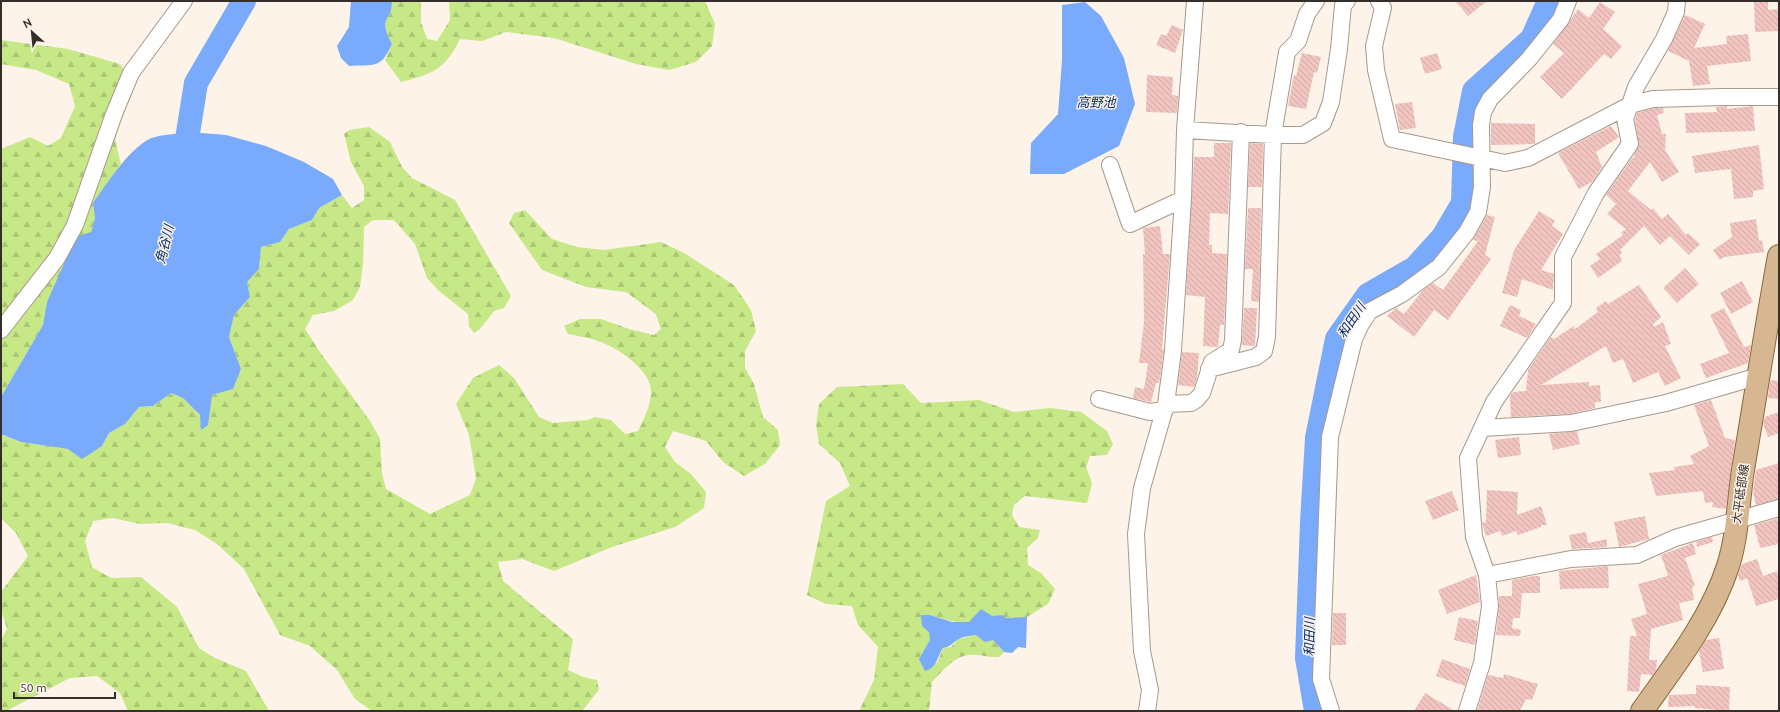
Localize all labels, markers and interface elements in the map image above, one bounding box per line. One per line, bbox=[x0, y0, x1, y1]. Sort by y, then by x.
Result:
north arrow bbox=[12, 12, 52, 52]
text: N bbox=[21, 16, 34, 30]
water label: 高野池 bbox=[1076, 95, 1117, 109]
water label: 角谷川 bbox=[152, 221, 176, 265]
water label: 和田川 bbox=[1334, 298, 1369, 340]
street label: 大平砥部線 bbox=[1729, 463, 1751, 525]
water label: 和田川 bbox=[1302, 615, 1316, 657]
scale bar bbox=[14, 674, 115, 700]
text: 50 m bbox=[20, 681, 47, 694]

